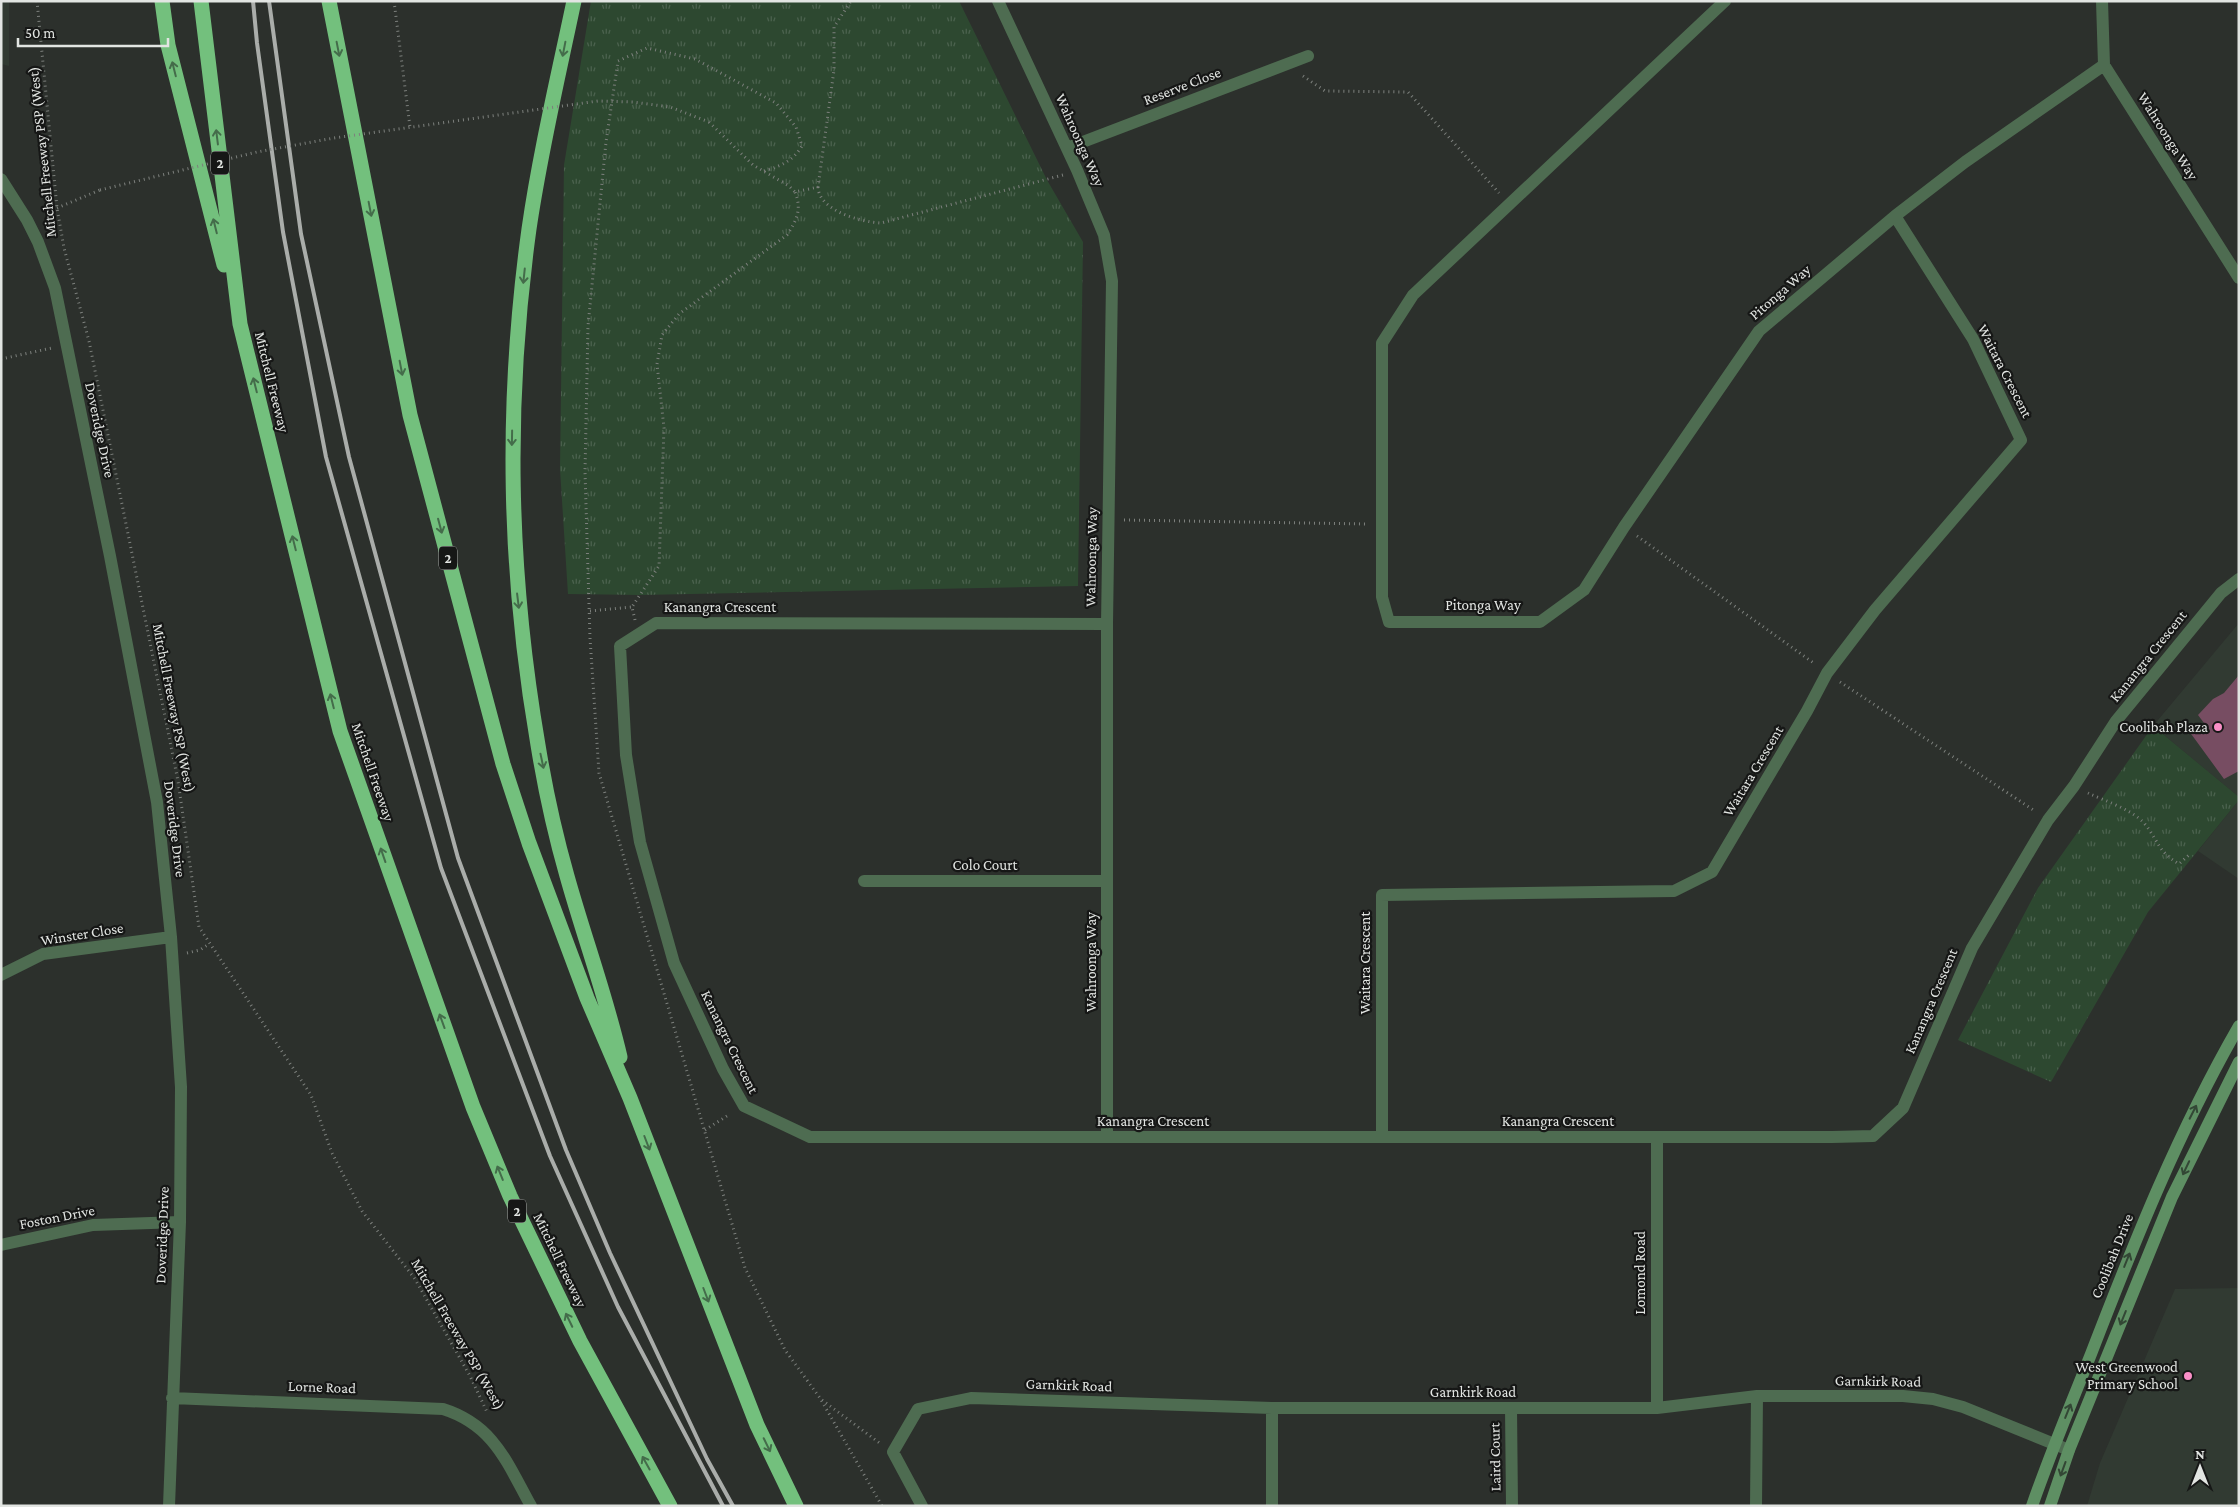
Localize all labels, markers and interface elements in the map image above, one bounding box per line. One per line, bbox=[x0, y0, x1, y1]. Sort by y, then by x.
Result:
scale bar bbox=[18, 15, 168, 47]
text: 50 m bbox=[25, 25, 55, 41]
one-way arrow bbox=[334, 41, 344, 57]
one-way arrow bbox=[559, 41, 568, 57]
one-way arrow bbox=[169, 61, 178, 77]
street label: Reserve Close bbox=[1141, 64, 1223, 108]
street label: Mitchell Freeway PSP (West) bbox=[25, 66, 60, 238]
street label: Wahroonga Way bbox=[2134, 89, 2201, 183]
street label: Wahroonga Way bbox=[1051, 91, 1108, 189]
one-way arrow bbox=[212, 129, 222, 145]
road number: 2 bbox=[211, 152, 229, 174]
one-way arrow bbox=[365, 200, 375, 216]
one-way arrow bbox=[209, 218, 219, 234]
street label: Pitonga Way bbox=[1746, 261, 1815, 324]
one-way arrow bbox=[519, 268, 529, 284]
street label: Waitara Crescent bbox=[1975, 322, 2036, 421]
street label: Mitchell Freeway bbox=[251, 330, 292, 434]
one-way arrow bbox=[397, 360, 406, 376]
one-way arrow bbox=[250, 378, 259, 394]
street label: Doveridge Drive bbox=[81, 381, 118, 480]
one-way arrow bbox=[507, 430, 517, 446]
street label: Wahroonga Way bbox=[1082, 507, 1101, 607]
one-way arrow bbox=[435, 517, 445, 533]
one-way arrow bbox=[289, 535, 298, 551]
road number: 2 bbox=[439, 546, 457, 570]
one-way arrow bbox=[513, 592, 523, 608]
street label: Pitonga Way bbox=[1445, 597, 1521, 614]
street label: Kanangra Crescent bbox=[664, 599, 777, 616]
street label: Kanangra Crescent bbox=[2106, 606, 2191, 705]
street label: Mitchell Freeway PSP (West) bbox=[149, 622, 198, 794]
one-way arrow bbox=[327, 693, 336, 709]
place label: Coolibah Plaza bbox=[2119, 719, 2208, 735]
street label: Mitchell Freeway bbox=[348, 721, 397, 824]
marker: Coolibah Plaza bbox=[2212, 721, 2224, 733]
street label: Waitara Crescent bbox=[1720, 722, 1787, 819]
one-way arrow bbox=[537, 753, 547, 769]
street label: Doveridge Drive bbox=[160, 780, 189, 879]
one-way arrow bbox=[378, 848, 387, 863]
street label: Colo Court bbox=[953, 857, 1018, 873]
street label: Waitara Crescent bbox=[1357, 911, 1373, 1014]
street label: Wahroonga Way bbox=[1083, 912, 1100, 1012]
street label: Winster Close bbox=[39, 919, 125, 948]
street label: Kanangra Crescent bbox=[1902, 945, 1962, 1056]
street label: Kanangra Crescent bbox=[697, 988, 762, 1097]
one-way arrow bbox=[437, 1014, 446, 1029]
one-way arrow bbox=[2188, 1104, 2198, 1119]
street label: Kanangra Crescent bbox=[1097, 1113, 1210, 1130]
street label: Kanangra Crescent bbox=[1502, 1113, 1615, 1130]
one-way arrow bbox=[643, 1135, 652, 1150]
one-way arrow bbox=[2181, 1160, 2190, 1175]
one-way arrow bbox=[495, 1166, 505, 1181]
street label: Doveridge Drive bbox=[152, 1186, 173, 1284]
road number: 2 bbox=[508, 1200, 526, 1222]
street label: Foston Drive bbox=[18, 1202, 96, 1232]
street label: Mitchell Freeway bbox=[529, 1210, 590, 1310]
street label: Coolibah Drive bbox=[2088, 1211, 2136, 1301]
street label: Lomond Road bbox=[1632, 1231, 1648, 1315]
one-way arrow bbox=[2123, 1253, 2132, 1268]
street label: Mitchell Freeway PSP (West) bbox=[407, 1256, 508, 1413]
one-way arrow bbox=[702, 1287, 711, 1302]
one-way arrow bbox=[2118, 1310, 2127, 1325]
one-way arrow bbox=[564, 1313, 574, 1328]
place label: West Greenwood Primary School bbox=[2075, 1359, 2178, 1393]
marker: West Greenwood Primary School bbox=[2182, 1370, 2194, 1382]
street label: Garnkirk Road bbox=[1835, 1372, 1922, 1390]
street label: Garnkirk Road bbox=[1025, 1375, 1113, 1395]
street label: Lorne Road bbox=[288, 1378, 356, 1396]
street label: Garnkirk Road bbox=[1430, 1384, 1516, 1400]
one-way arrow bbox=[2063, 1404, 2073, 1419]
street label: Laird Court bbox=[1486, 1422, 1504, 1491]
one-way arrow bbox=[762, 1438, 772, 1453]
north arrow bbox=[2175, 1442, 2225, 1492]
text: N bbox=[2195, 1446, 2205, 1462]
one-way arrow bbox=[641, 1456, 650, 1471]
one-way arrow bbox=[2058, 1460, 2067, 1476]

